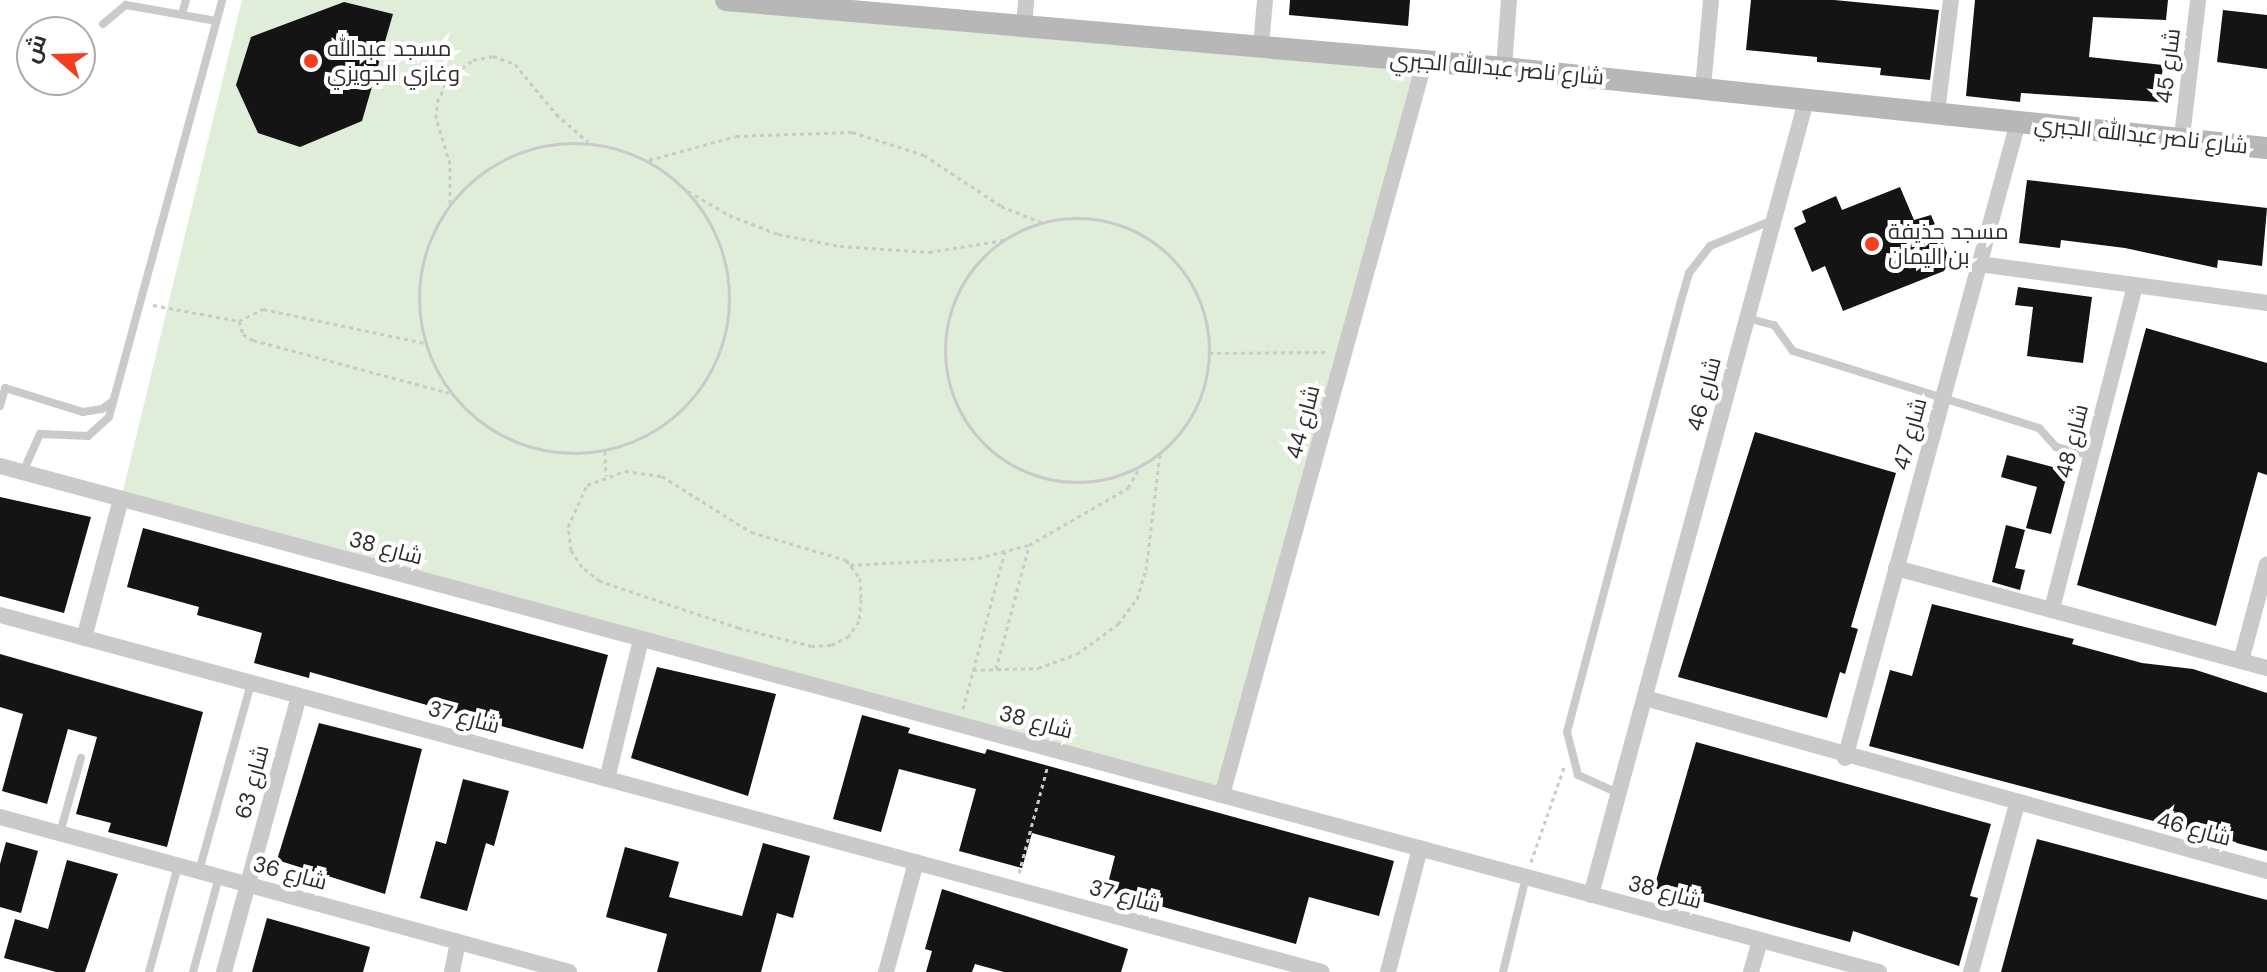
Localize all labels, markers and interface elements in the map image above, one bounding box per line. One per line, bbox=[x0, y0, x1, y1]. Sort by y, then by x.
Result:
north arrow bbox=[16, 16, 96, 96]
street label: شارع 45 bbox=[2150, 27, 2186, 105]
text: ش bbox=[16, 30, 53, 67]
place label: مسجد عبدالله وغازي الجويزي bbox=[327, 35, 460, 86]
street label: شارع ناصر عبدالله الجبري bbox=[1389, 45, 1605, 91]
marker: مسجد عبدالله وغازي الجويزي bbox=[302, 52, 320, 70]
street label: شارع ناصر عبدالله الجبري bbox=[2033, 111, 2249, 159]
place label: مسجد حذيفة بن اليمان bbox=[1888, 218, 2009, 270]
marker: مسجد حذيفة بن اليمان bbox=[1863, 235, 1881, 253]
street label: شارع 46 bbox=[1681, 354, 1727, 434]
street label: شارع 44 bbox=[1281, 382, 1325, 462]
street label: شارع 47 bbox=[1888, 395, 1932, 473]
street label: شارع 48 bbox=[2050, 401, 2094, 481]
street label: شارع 38 bbox=[346, 526, 426, 570]
street label: شارع 37 bbox=[425, 695, 503, 739]
street label: شارع 38 bbox=[996, 700, 1076, 744]
street label: شارع 63 bbox=[230, 742, 274, 822]
street label: شارع 46 bbox=[2154, 806, 2234, 852]
street label: شارع 36 bbox=[250, 851, 330, 895]
street label: شارع 38 bbox=[1625, 870, 1705, 914]
street label: شارع 37 bbox=[1086, 874, 1164, 918]

